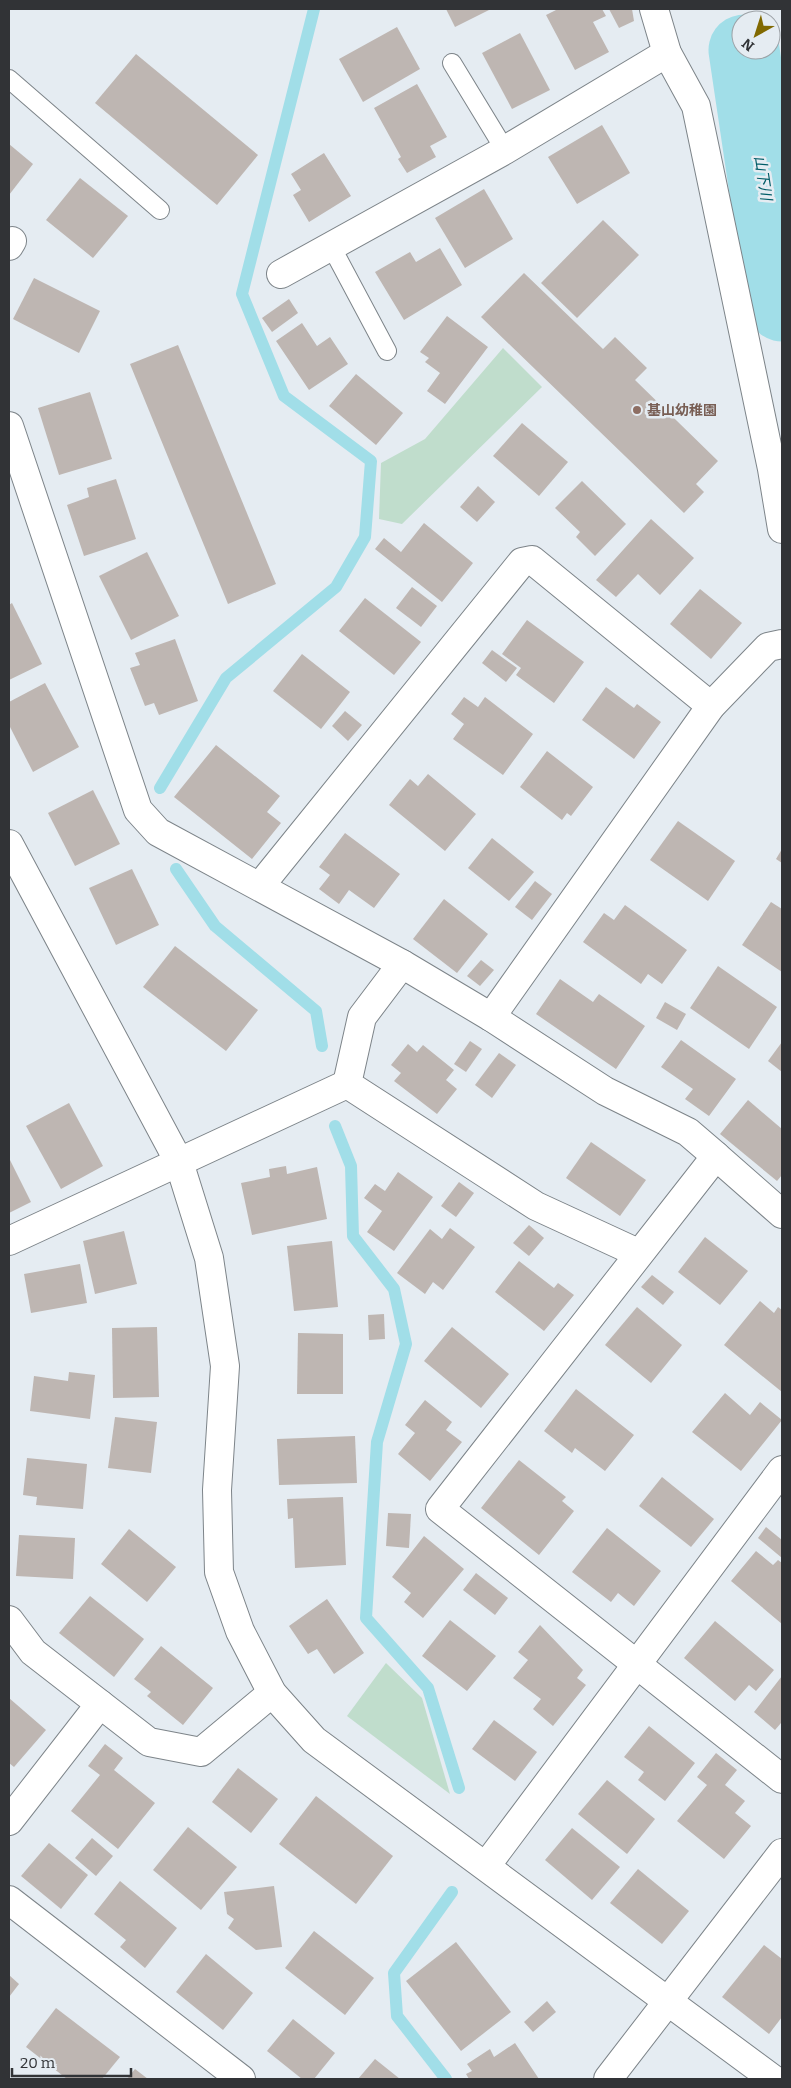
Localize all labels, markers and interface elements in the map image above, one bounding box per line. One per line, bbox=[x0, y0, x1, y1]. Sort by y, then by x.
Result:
north arrow bbox=[731, 10, 781, 60]
text: N bbox=[738, 35, 758, 55]
water label: 山下川 bbox=[751, 154, 776, 204]
place label: 基山幼稚園 bbox=[647, 402, 717, 419]
marker: 基山幼稚園 bbox=[631, 404, 643, 416]
scale bar bbox=[12, 2046, 131, 2078]
text: 20 m bbox=[20, 2054, 56, 2072]

